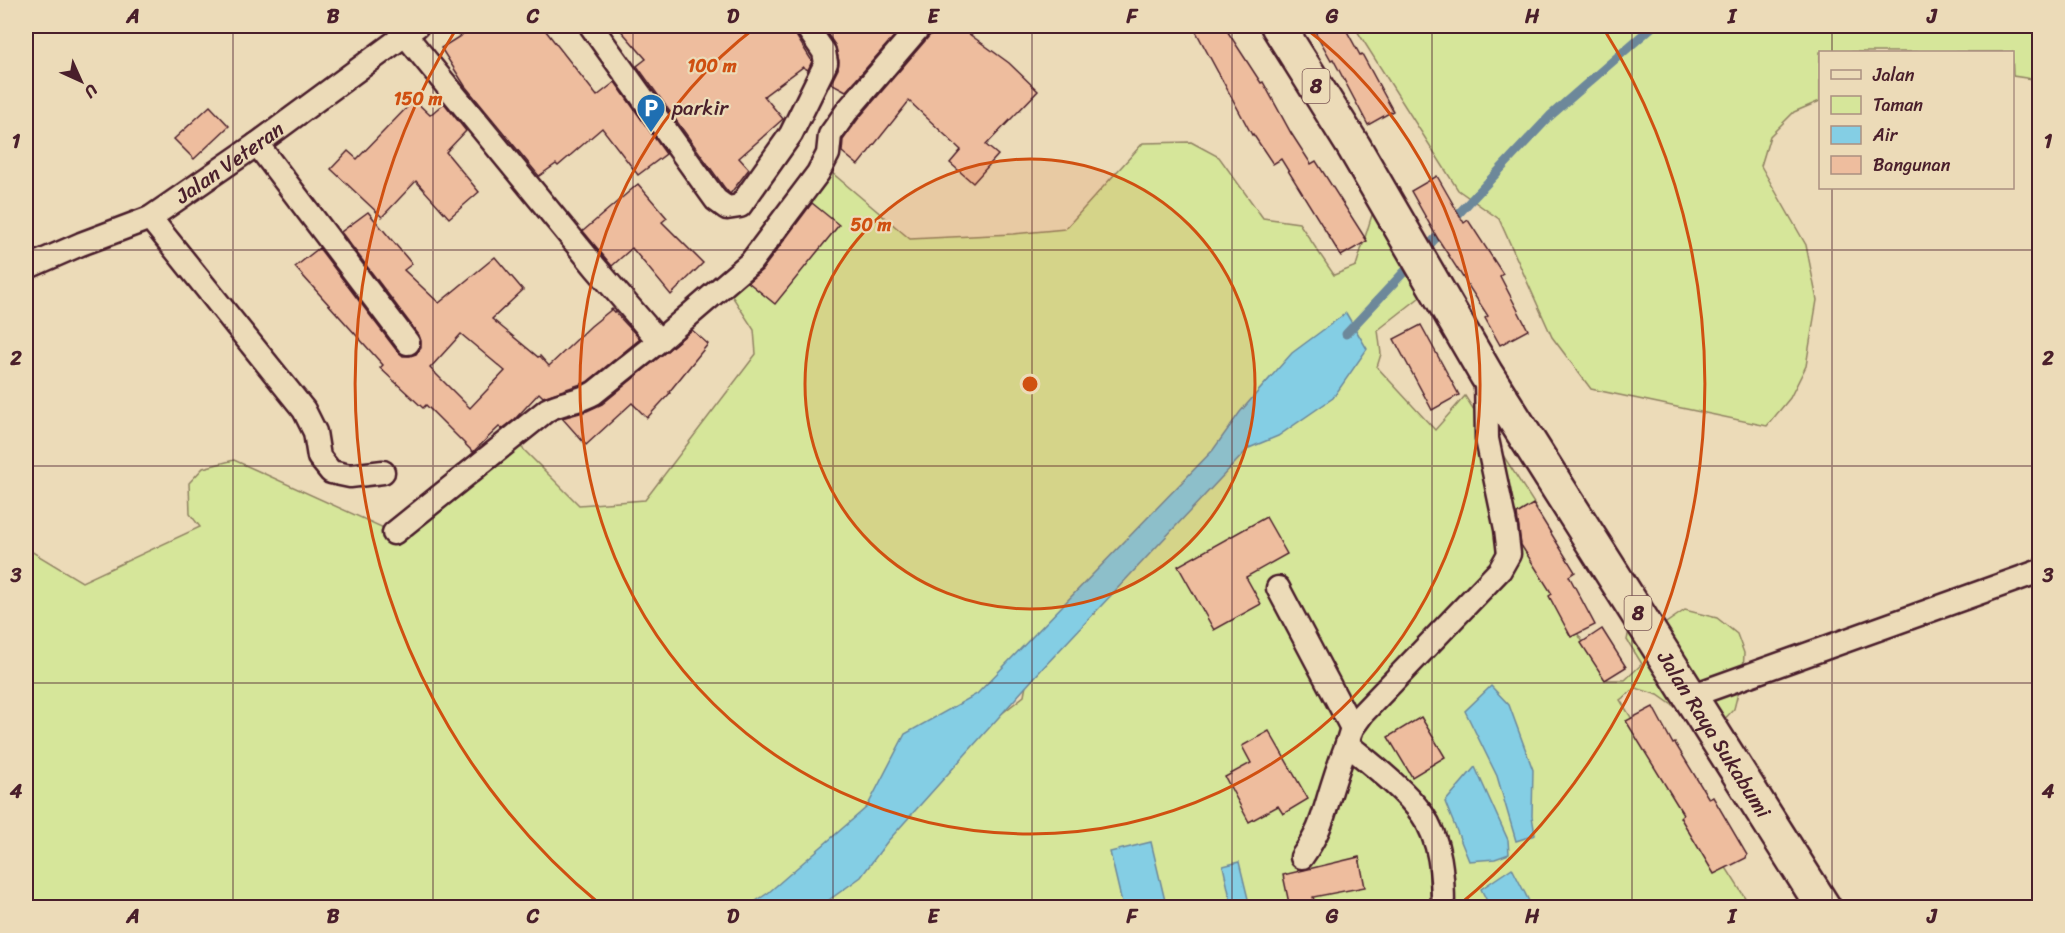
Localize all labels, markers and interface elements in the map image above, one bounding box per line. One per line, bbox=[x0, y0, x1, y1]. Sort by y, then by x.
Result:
text: A bbox=[125, 0, 140, 34]
text: B bbox=[327, 0, 340, 34]
text: C bbox=[526, 0, 540, 34]
text: D bbox=[727, 0, 740, 34]
text: E bbox=[927, 0, 940, 34]
text: F bbox=[1126, 0, 1139, 34]
text: G bbox=[1325, 0, 1339, 34]
text: H bbox=[1524, 0, 1540, 34]
text: I bbox=[1727, 0, 1738, 34]
text: J bbox=[1926, 0, 1938, 34]
text: 100 m bbox=[688, 50, 737, 82]
north arrow bbox=[51, 51, 111, 111]
legend bbox=[1819, 51, 2014, 189]
text: Jalan bbox=[1872, 59, 1915, 91]
road number: 8 bbox=[1302, 69, 1330, 103]
text: U bbox=[76, 77, 105, 106]
text: 150 m bbox=[394, 83, 442, 115]
place label: parkir bbox=[671, 89, 729, 127]
text: Taman bbox=[1873, 89, 1923, 121]
parking icon: parkir bbox=[635, 92, 667, 134]
street label: Jalan Veteran bbox=[166, 111, 293, 215]
text: Air bbox=[1872, 119, 1899, 151]
text: 1 bbox=[12, 124, 21, 159]
text: 1 bbox=[2044, 124, 2053, 159]
text: Bangunan bbox=[1873, 149, 1951, 181]
text: 50 m bbox=[851, 209, 892, 241]
text: 2 bbox=[9, 341, 22, 376]
text: 2 bbox=[2041, 341, 2054, 376]
centre of rings bbox=[1020, 374, 1040, 394]
text: 3 bbox=[10, 558, 22, 593]
text: 3 bbox=[2042, 558, 2054, 593]
road number: 8 bbox=[1624, 596, 1652, 630]
street label: Jalan Raya Sukabumi bbox=[1646, 642, 1782, 827]
text: 4 bbox=[9, 774, 23, 809]
text: 4 bbox=[2041, 774, 2055, 809]
text: A bbox=[125, 899, 140, 933]
text: B bbox=[327, 899, 340, 933]
text: C bbox=[526, 899, 540, 933]
text: D bbox=[727, 899, 740, 933]
text: E bbox=[927, 899, 940, 933]
text: F bbox=[1126, 899, 1139, 933]
text: G bbox=[1325, 899, 1339, 933]
text: H bbox=[1524, 899, 1540, 933]
text: I bbox=[1727, 899, 1738, 933]
text: J bbox=[1926, 899, 1938, 933]

